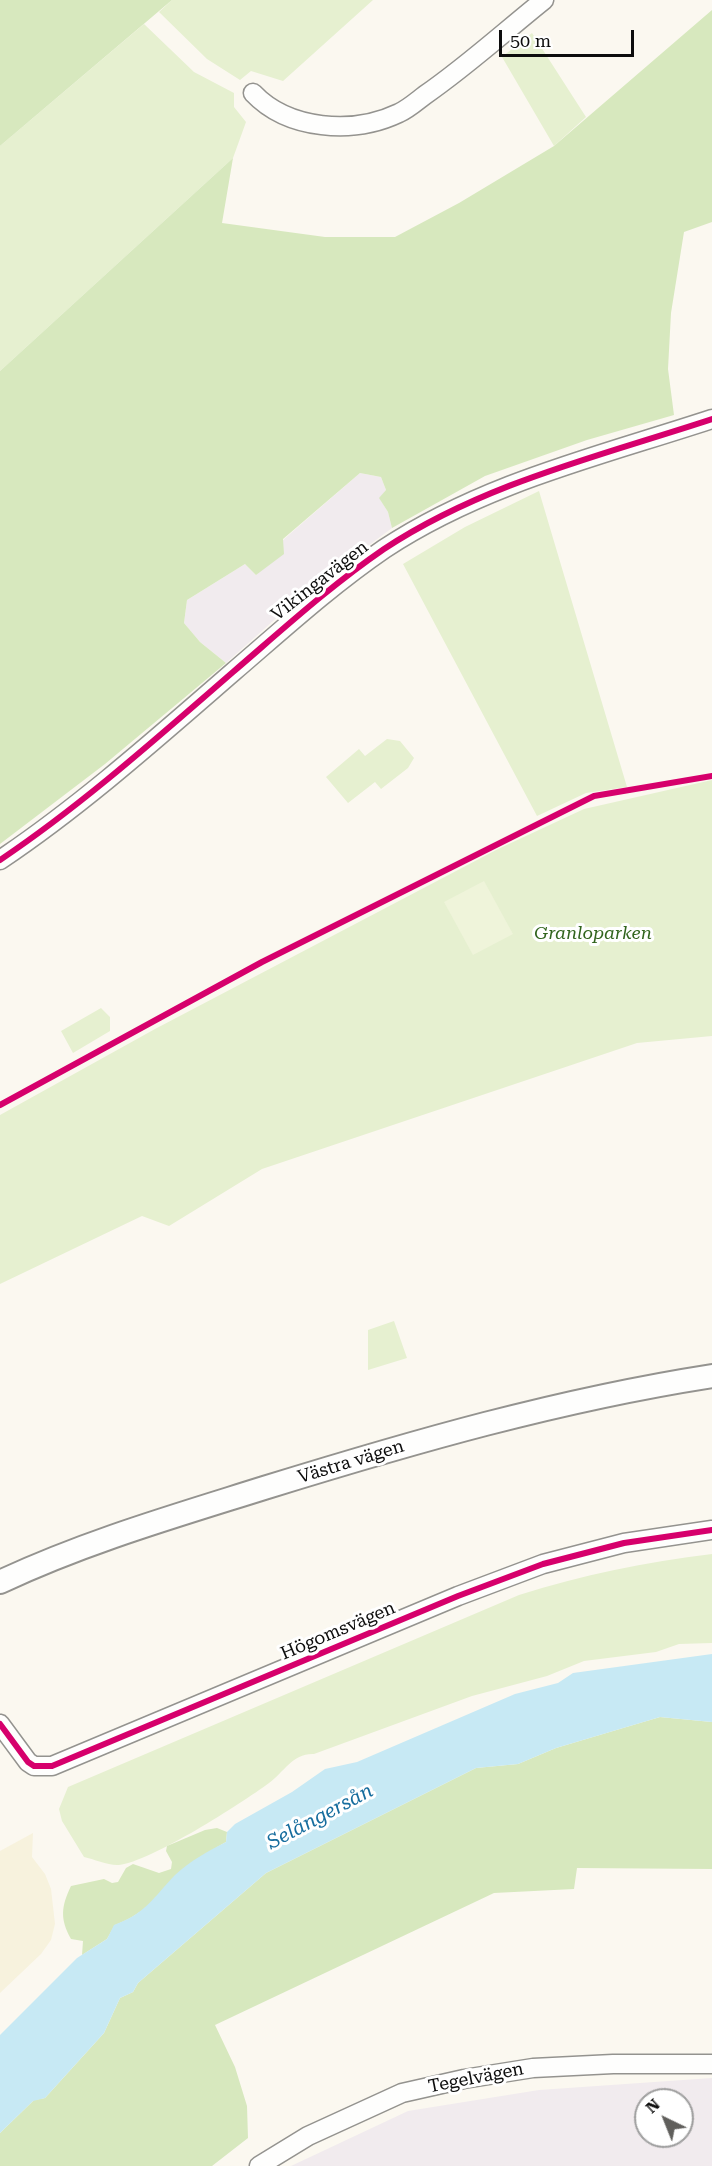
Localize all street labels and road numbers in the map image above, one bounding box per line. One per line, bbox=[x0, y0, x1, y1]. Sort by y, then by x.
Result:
street label: Vikingavägen bbox=[267, 536, 373, 626]
street label: Västra vägen bbox=[295, 1436, 407, 1488]
street label: Högomsvägen bbox=[277, 1597, 399, 1665]
street label: Tegelvägen bbox=[426, 2058, 526, 2098]

